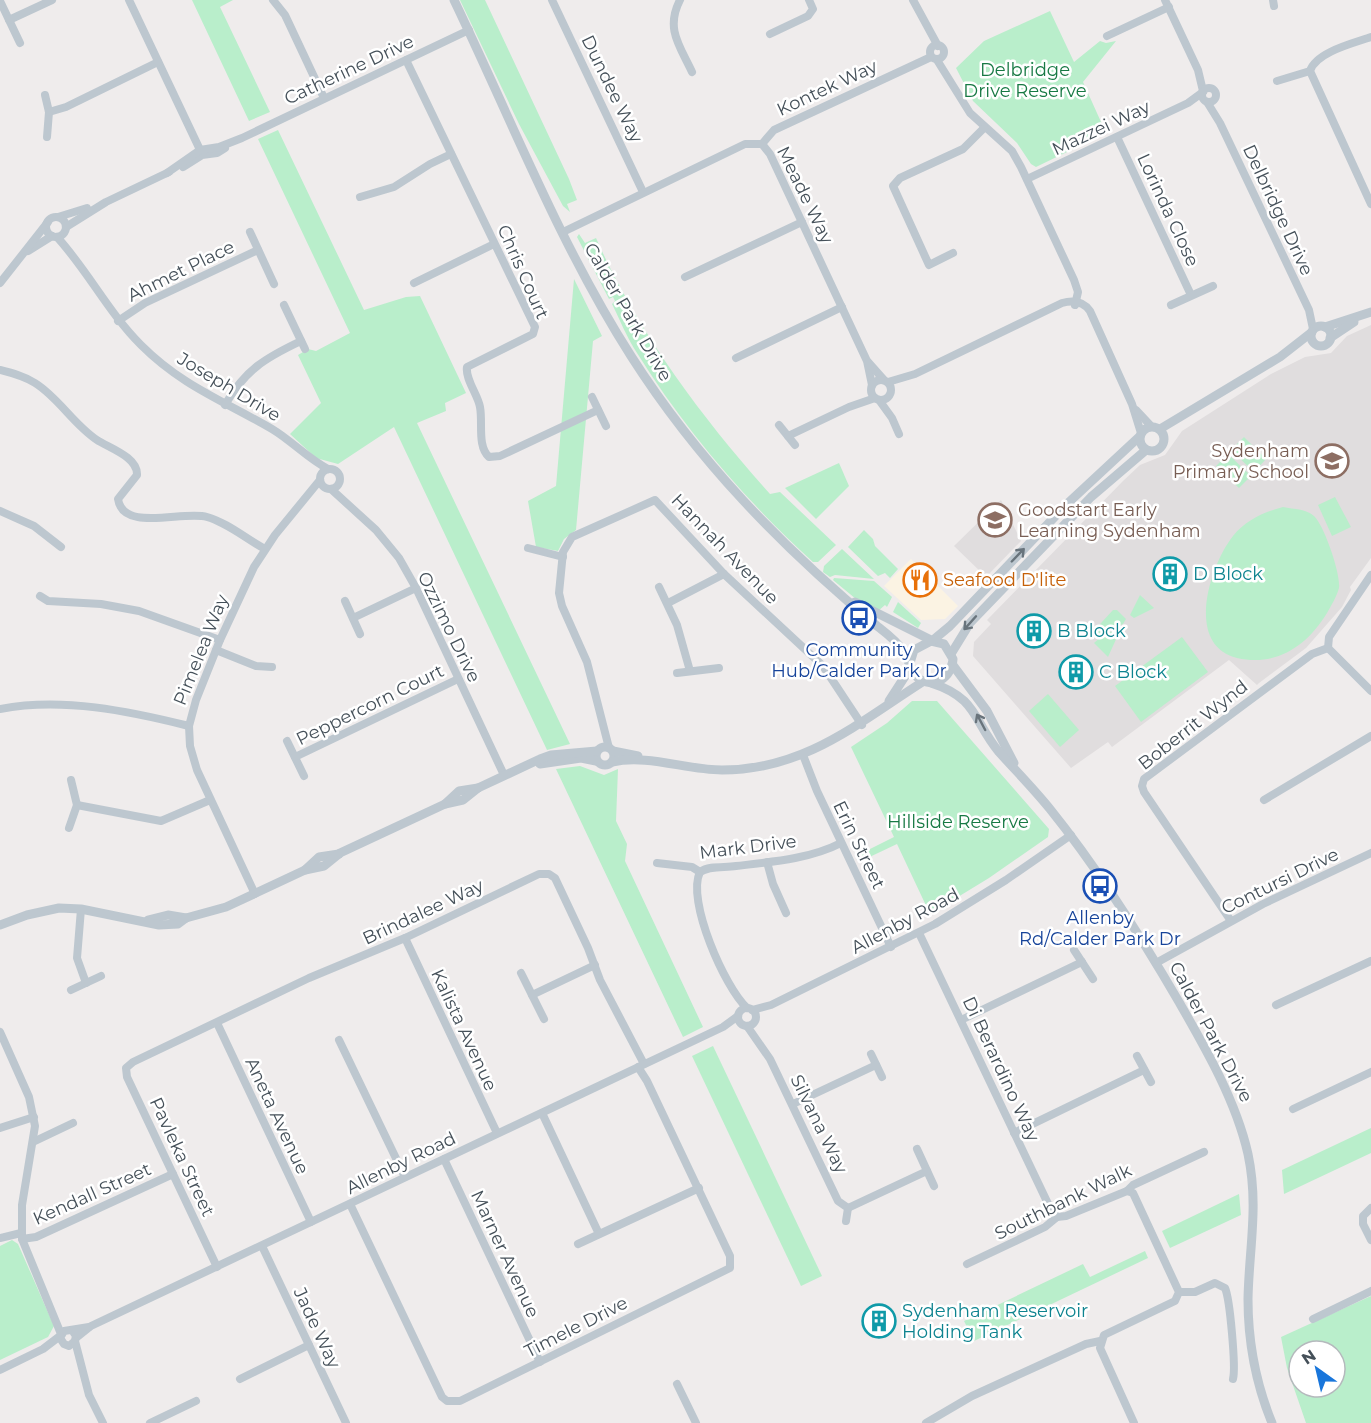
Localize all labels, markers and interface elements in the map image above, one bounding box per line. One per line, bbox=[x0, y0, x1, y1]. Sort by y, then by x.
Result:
street label: Catherine Drive bbox=[281, 30, 417, 110]
street label: Dundee Way bbox=[577, 32, 648, 147]
street label: Kontek Way bbox=[773, 55, 881, 121]
park label: Delbridge Drive Reserve bbox=[963, 59, 1087, 102]
street label: Mazzei Way bbox=[1049, 96, 1154, 160]
street label: Delbridge Drive bbox=[1238, 141, 1318, 279]
street label: Meade Way bbox=[772, 143, 838, 247]
street label: Lorinda Close bbox=[1132, 150, 1204, 270]
street label: Chris Court bbox=[492, 221, 554, 323]
street label: Ahmet Place bbox=[124, 236, 238, 306]
street label: Calder Park Drive bbox=[579, 239, 677, 385]
street label: Joseph Drive bbox=[173, 347, 285, 426]
place label: Sydenham Primary School bbox=[1173, 440, 1309, 483]
school or university icon: Sydenham Primary School bbox=[1314, 443, 1350, 479]
street label: Hannah Avenue bbox=[667, 489, 783, 609]
place label: Goodstart Early Learning Sydenham bbox=[1018, 499, 1201, 542]
school or university icon: Goodstart Early Learning Sydenham bbox=[977, 502, 1013, 538]
one-way arrow bbox=[1010, 547, 1025, 562]
building icon: D Block bbox=[1152, 556, 1188, 592]
restaurant icon: Seafood D'lite bbox=[902, 562, 938, 598]
place label: D Block bbox=[1193, 563, 1263, 585]
street label: Ozzimo Drive bbox=[413, 568, 485, 686]
place label: Seafood D'lite bbox=[943, 569, 1066, 591]
street label: Pimelea Way bbox=[169, 591, 233, 709]
bus stop icon: Community Hub/Calder Park Dr bbox=[841, 600, 877, 636]
building icon: B Block bbox=[1016, 613, 1052, 649]
one-way arrow bbox=[963, 615, 977, 630]
place label: B Block bbox=[1057, 620, 1126, 642]
place label: Community Hub/Calder Park Dr bbox=[771, 639, 947, 682]
building icon: C Block bbox=[1058, 654, 1094, 690]
street label: Peppercorn Court bbox=[293, 660, 447, 750]
place label: C Block bbox=[1099, 661, 1167, 683]
street label: Boberrit Wynd bbox=[1134, 675, 1252, 775]
one-way arrow bbox=[975, 714, 987, 731]
street label: Erin Street bbox=[828, 797, 890, 893]
park label: Hillside Reserve bbox=[887, 811, 1029, 833]
street label: Mark Drive bbox=[698, 830, 798, 864]
street label: Contursi Drive bbox=[1218, 843, 1342, 919]
bus stop icon: Allenby Rd/Calder Park Dr bbox=[1082, 868, 1118, 904]
street label: Brindalee Way bbox=[359, 874, 487, 950]
street label: Allenby Road bbox=[847, 883, 963, 959]
place label: Allenby Rd/Calder Park Dr bbox=[1019, 907, 1181, 950]
street label: Calder Park Drive bbox=[1165, 958, 1257, 1106]
street label: Kalista Avenue bbox=[426, 966, 502, 1095]
street label: Di Berardino Way bbox=[958, 993, 1044, 1145]
street label: Aneta Avenue bbox=[240, 1054, 314, 1178]
street label: Silvana Way bbox=[786, 1071, 853, 1177]
street label: Pavleka Street bbox=[145, 1094, 219, 1220]
street label: Allenby Road bbox=[343, 1127, 459, 1199]
street label: Kendall Street bbox=[29, 1158, 155, 1230]
street label: Southbank Walk bbox=[991, 1159, 1135, 1245]
street label: Marner Avenue bbox=[466, 1187, 544, 1321]
street label: Jade Way bbox=[288, 1283, 345, 1372]
street label: Timele Drive bbox=[521, 1292, 631, 1362]
place label: Sydenham Reservoir Holding Tank bbox=[902, 1300, 1088, 1343]
building icon: Sydenham Reservoir Holding Tank bbox=[861, 1303, 897, 1339]
north arrow bbox=[1287, 1339, 1347, 1399]
text: N bbox=[1298, 1345, 1320, 1368]

